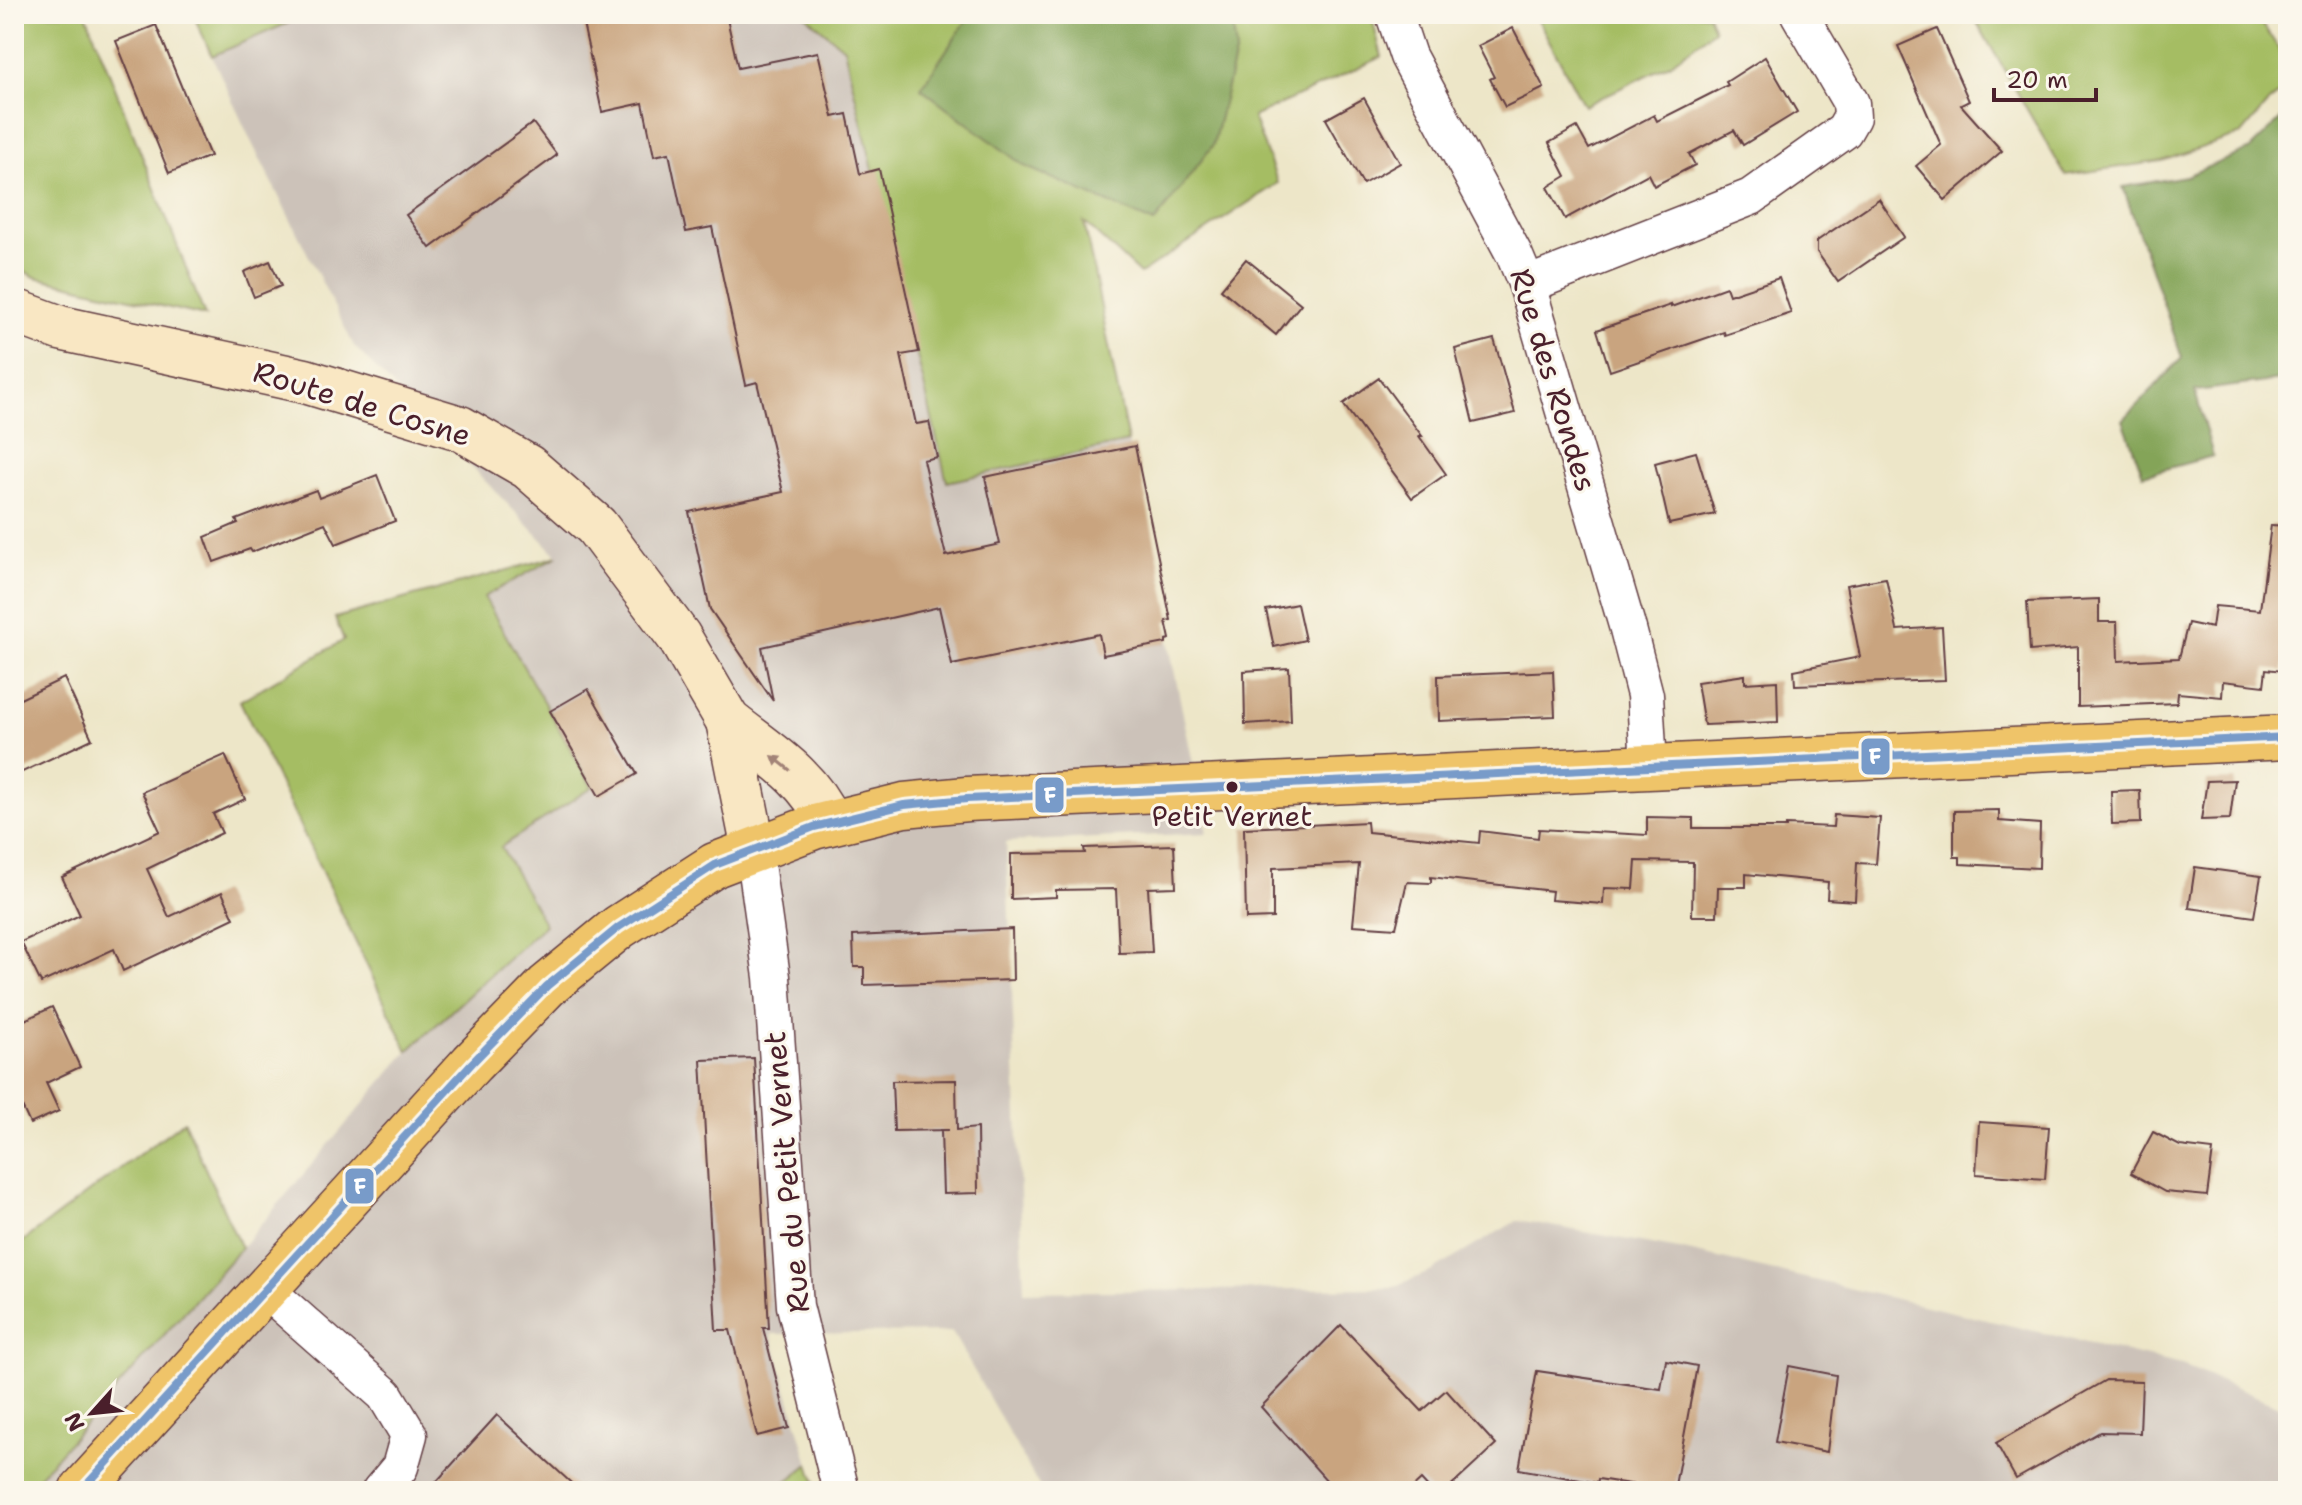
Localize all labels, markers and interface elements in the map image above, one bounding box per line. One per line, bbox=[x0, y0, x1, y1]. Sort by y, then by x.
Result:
scale bar bbox=[1994, 52, 2096, 102]
text: 20 m bbox=[2006, 64, 2068, 96]
street label: Rue des Rondes bbox=[1500, 263, 1607, 496]
street label: Route de Cosne bbox=[248, 351, 476, 456]
line badge: F bbox=[1860, 737, 1891, 776]
text: F bbox=[1869, 742, 1882, 771]
one-way arrow bbox=[771, 755, 791, 771]
line badge: F bbox=[1034, 776, 1065, 814]
marker: Petit Vernet bbox=[1224, 779, 1240, 795]
text: F bbox=[1044, 781, 1057, 810]
place label: Petit Vernet bbox=[1152, 797, 1312, 835]
street label: Rue du Petit Vernet bbox=[754, 1029, 819, 1315]
line badge: F bbox=[344, 1167, 375, 1205]
text: F bbox=[354, 1172, 367, 1201]
north arrow bbox=[52, 1373, 132, 1453]
text: N bbox=[58, 1408, 92, 1436]

